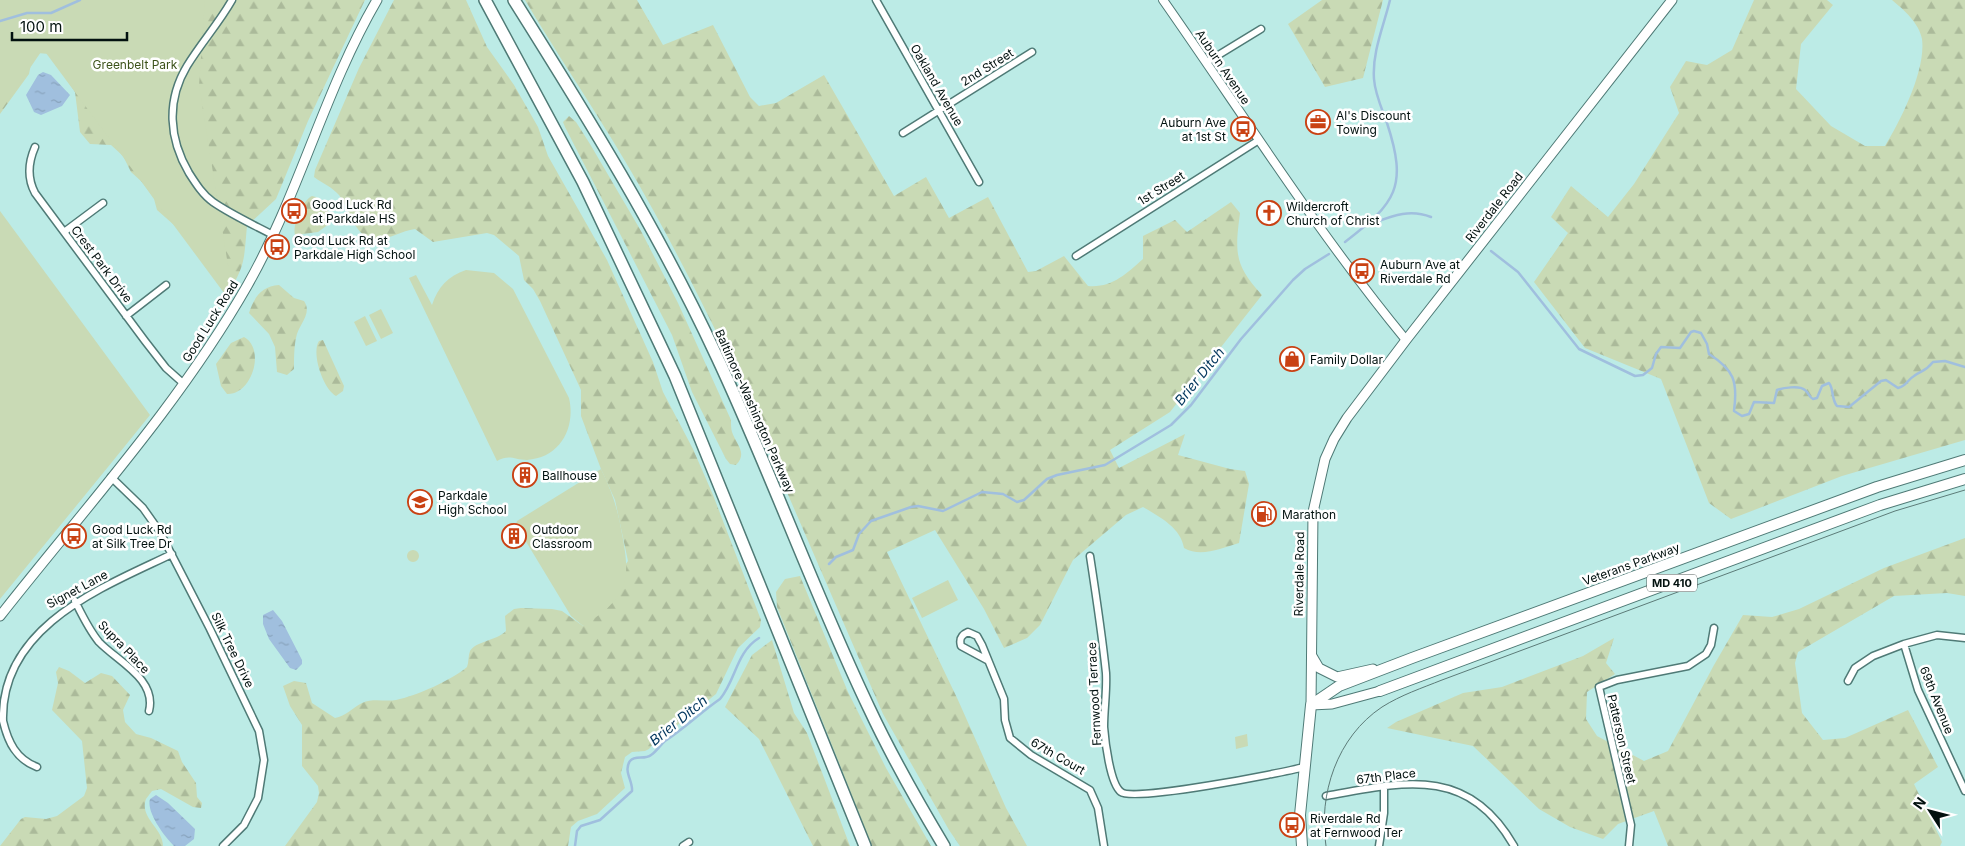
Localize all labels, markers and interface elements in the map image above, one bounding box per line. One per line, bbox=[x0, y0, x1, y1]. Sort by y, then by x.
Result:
scale bar bbox=[12, 10, 128, 42]
text: 100 m bbox=[20, 17, 62, 36]
street label: Auburn Avenue bbox=[1192, 27, 1254, 107]
street label: Oakland Avenue bbox=[907, 41, 967, 129]
street label: 2nd Street bbox=[958, 45, 1016, 89]
park label: Greenbelt Park bbox=[93, 57, 178, 72]
place label: Al's Discount Towing bbox=[1336, 108, 1411, 137]
office icon: Al's Discount Towing bbox=[1305, 109, 1331, 135]
place label: Auburn Ave at 1st St bbox=[1160, 115, 1226, 144]
bus stop icon: Auburn Ave at 1st St bbox=[1230, 116, 1256, 142]
street label: 1st Street bbox=[1135, 168, 1187, 208]
street label: Riverdale Road bbox=[1462, 169, 1526, 245]
place label: Good Luck Rd at Parkdale HS bbox=[312, 197, 396, 226]
bus stop icon: Good Luck Rd at Parkdale HS bbox=[281, 198, 307, 224]
place label: Wildercroft Church of Christ bbox=[1286, 199, 1379, 228]
church icon: Wildercroft Church of Christ bbox=[1256, 200, 1282, 226]
street label: Crest Park Drive bbox=[68, 223, 136, 305]
place label: Good Luck Rd at Parkdale High School bbox=[294, 233, 415, 262]
bus stop icon: Good Luck Rd at Parkdale High School bbox=[264, 234, 290, 260]
place label: Auburn Ave at Riverdale Rd bbox=[1380, 257, 1460, 286]
bus stop icon: Auburn Ave at Riverdale Rd bbox=[1349, 258, 1375, 284]
street label: Good Luck Road bbox=[179, 277, 241, 365]
street label: Baltimore-Washington Parkway bbox=[712, 327, 798, 495]
water label: Brier Ditch bbox=[1171, 344, 1227, 408]
shop icon: Family Dollar bbox=[1279, 346, 1305, 372]
place label: Family Dollar bbox=[1310, 352, 1383, 367]
building icon: Ballhouse bbox=[512, 462, 538, 488]
place label: Ballhouse bbox=[542, 468, 597, 483]
place label: Parkdale High School bbox=[438, 488, 507, 517]
school or university icon: Parkdale High School bbox=[407, 489, 433, 515]
fuel station icon: Marathon bbox=[1251, 501, 1277, 527]
place label: Marathon bbox=[1282, 507, 1336, 522]
place label: Good Luck Rd at Silk Tree Dr bbox=[92, 522, 172, 551]
place label: Outdoor Classroom bbox=[532, 522, 592, 551]
bus stop icon: Good Luck Rd at Silk Tree Dr bbox=[61, 523, 87, 549]
building icon: Outdoor Classroom bbox=[501, 523, 527, 549]
street label: Riverdale Road bbox=[1291, 531, 1307, 617]
street label: Veterans Parkway bbox=[1580, 539, 1682, 589]
street label: Signet Lane bbox=[44, 567, 110, 611]
road number: MD 410 bbox=[1647, 574, 1697, 592]
street label: Silk Tree Drive bbox=[208, 610, 258, 690]
street label: Supra Place bbox=[95, 617, 153, 677]
street label: Fernwood Terrace bbox=[1084, 642, 1104, 746]
street label: 69th Avenue bbox=[1917, 664, 1957, 736]
water label: Brier Ditch bbox=[646, 692, 710, 748]
street label: Patterson Street bbox=[1604, 693, 1640, 785]
street label: 67th Court bbox=[1028, 734, 1088, 778]
street label: 67th Place bbox=[1355, 765, 1417, 787]
north arrow bbox=[1905, 786, 1955, 836]
text: N bbox=[1909, 794, 1929, 812]
place label: Riverdale Rd at Fernwood Ter bbox=[1310, 811, 1403, 840]
bus stop icon: Riverdale Rd at Fernwood Ter bbox=[1279, 812, 1305, 838]

